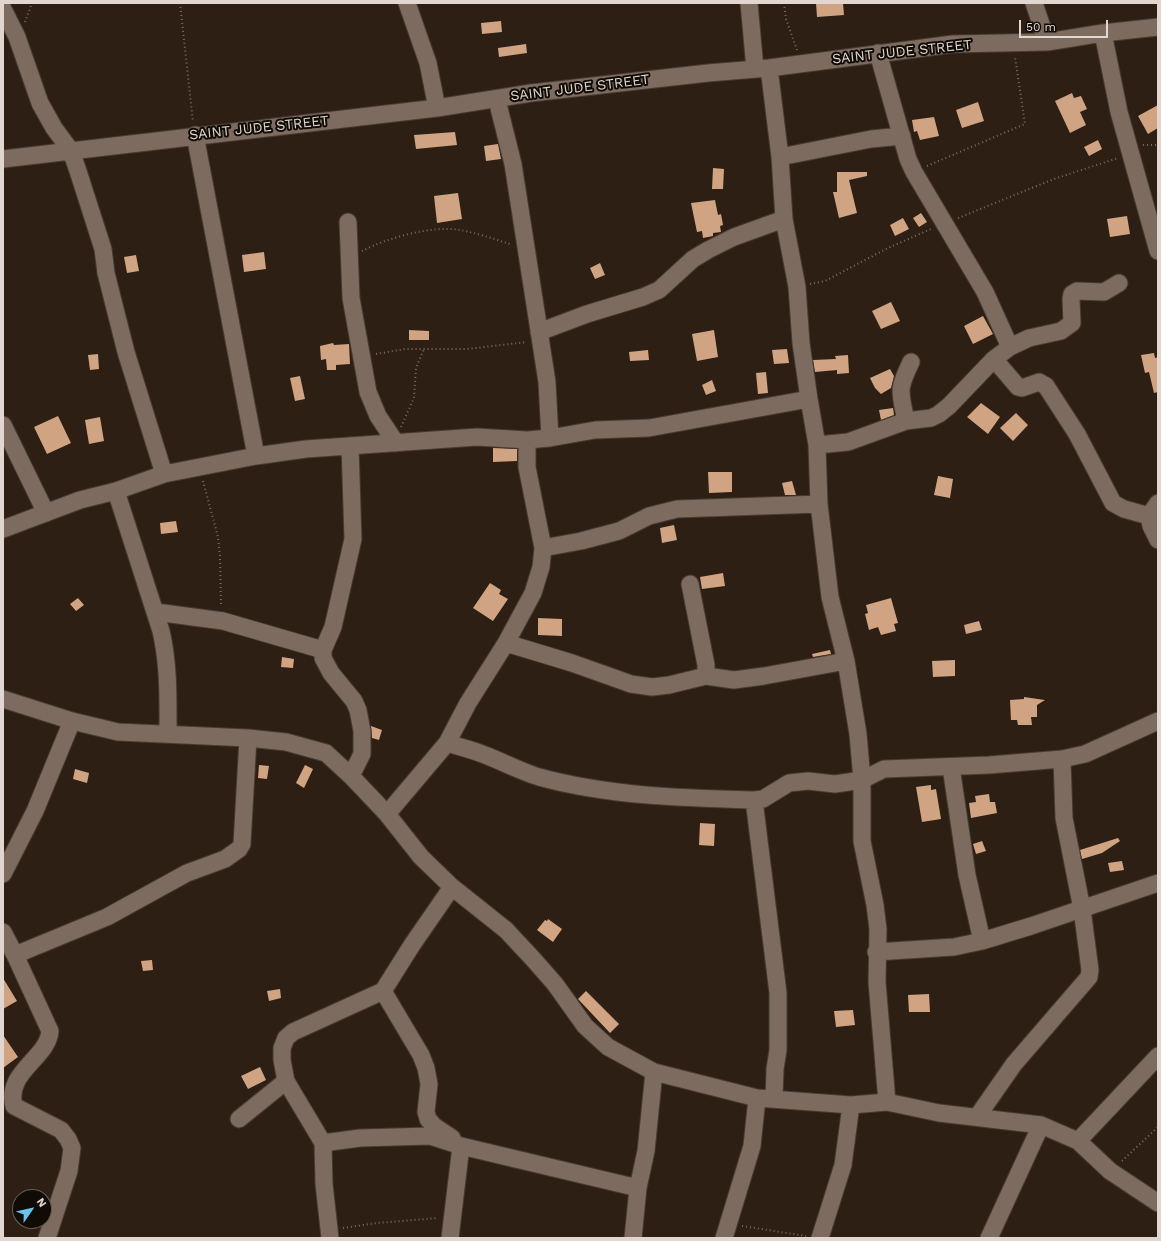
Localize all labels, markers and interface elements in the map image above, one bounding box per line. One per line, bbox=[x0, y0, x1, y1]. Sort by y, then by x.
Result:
scale bar bbox=[1021, 12, 1110, 38]
text: 50 m bbox=[1026, 20, 1056, 34]
street label: SAINT JUDE STREET bbox=[831, 36, 973, 68]
street label: SAINT JUDE STREET bbox=[509, 71, 651, 105]
street label: SAINT JUDE STREET bbox=[188, 112, 330, 144]
north arrow bbox=[12, 1189, 52, 1229]
text: N bbox=[34, 1196, 49, 1210]

